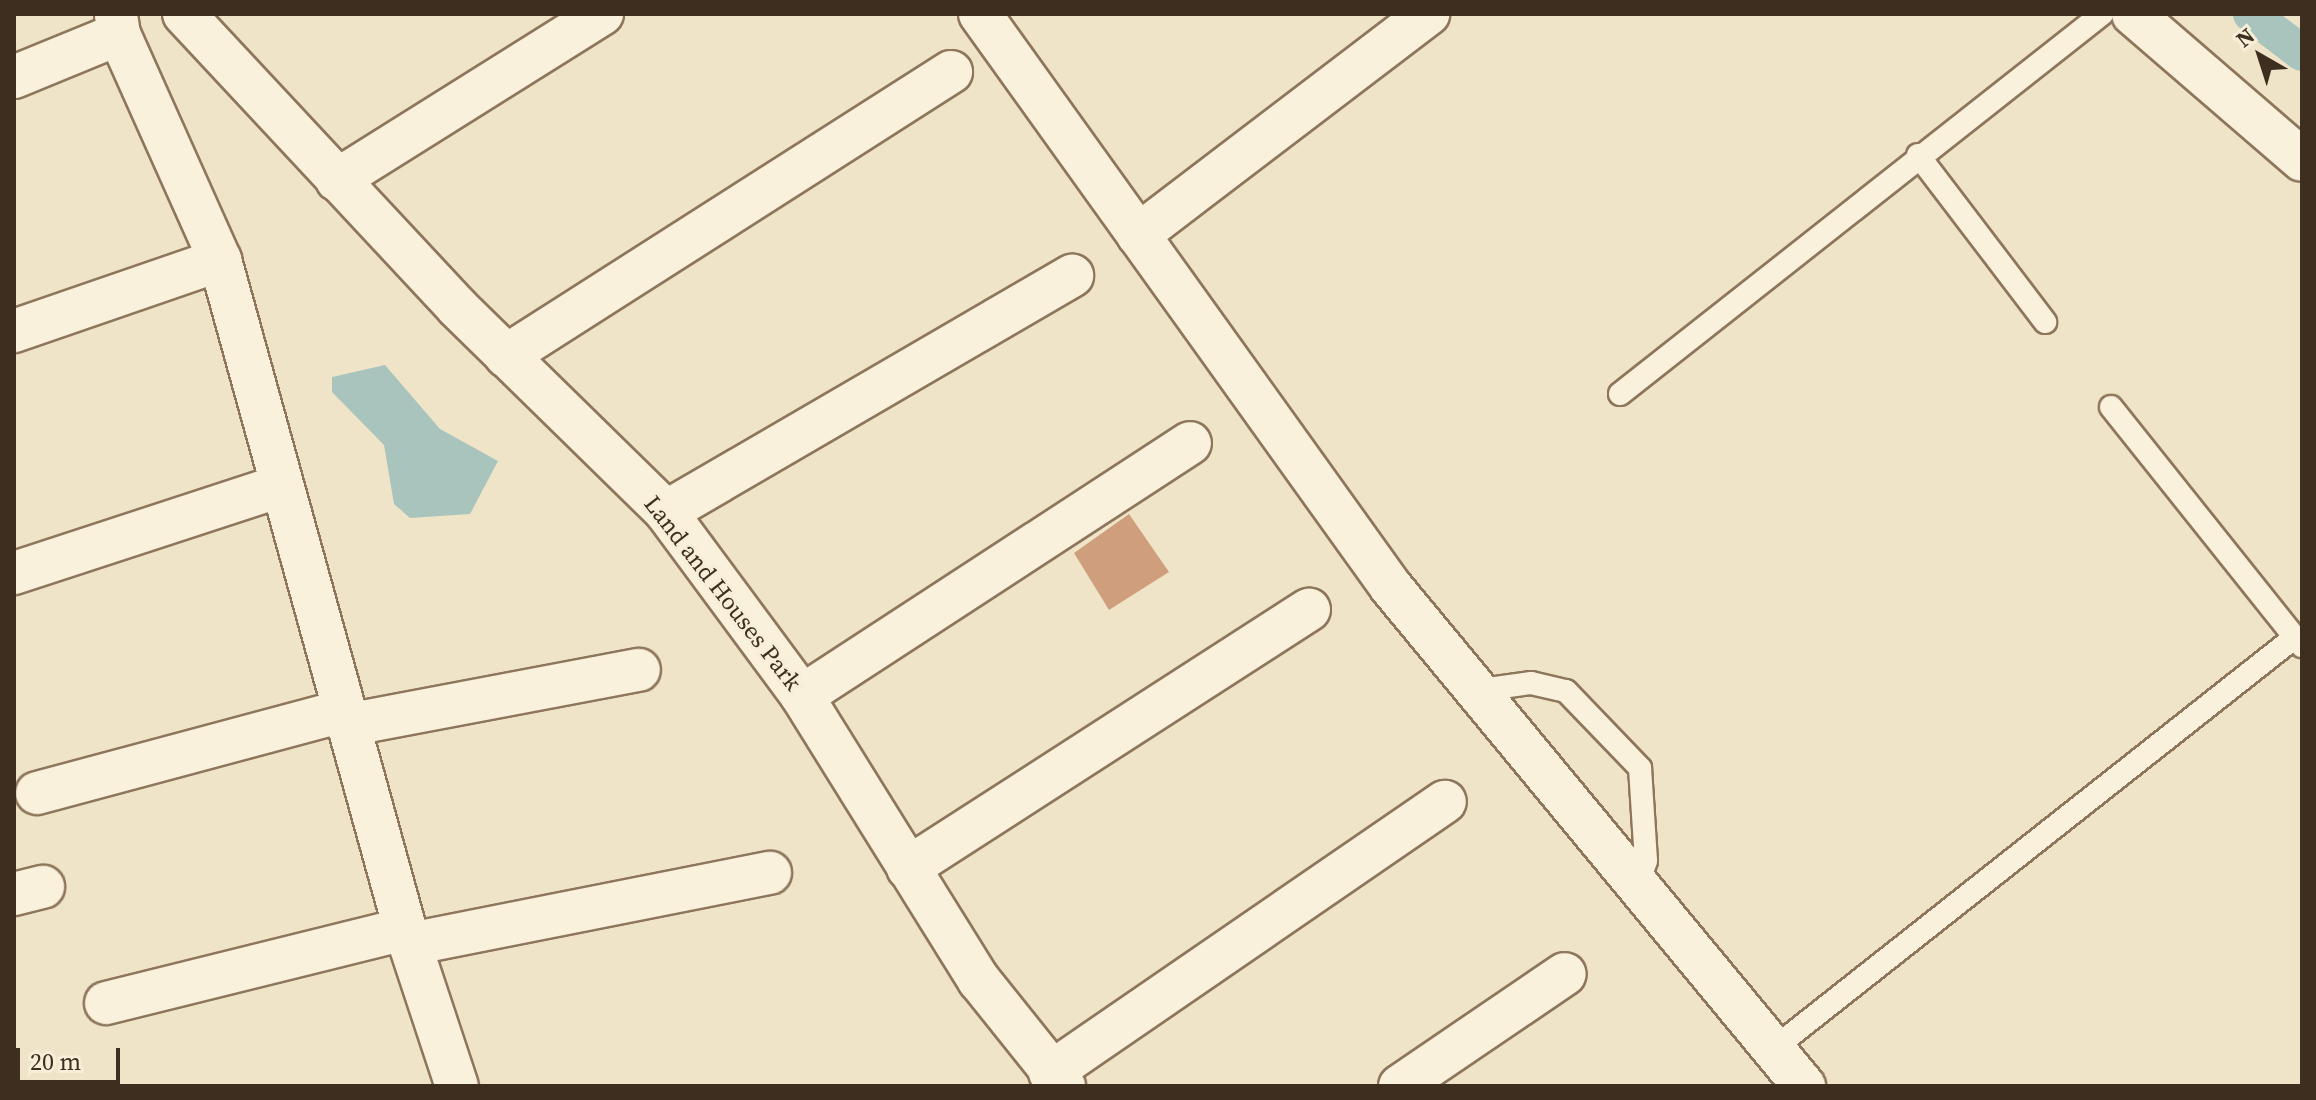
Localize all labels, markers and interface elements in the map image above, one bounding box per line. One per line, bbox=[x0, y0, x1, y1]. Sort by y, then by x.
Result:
north arrow bbox=[2220, 16, 2300, 96]
text: N bbox=[2229, 21, 2261, 54]
street label: Land and Houses Park bbox=[638, 490, 808, 696]
scale bar bbox=[20, 1032, 124, 1082]
text: 20 m bbox=[30, 1045, 81, 1078]

